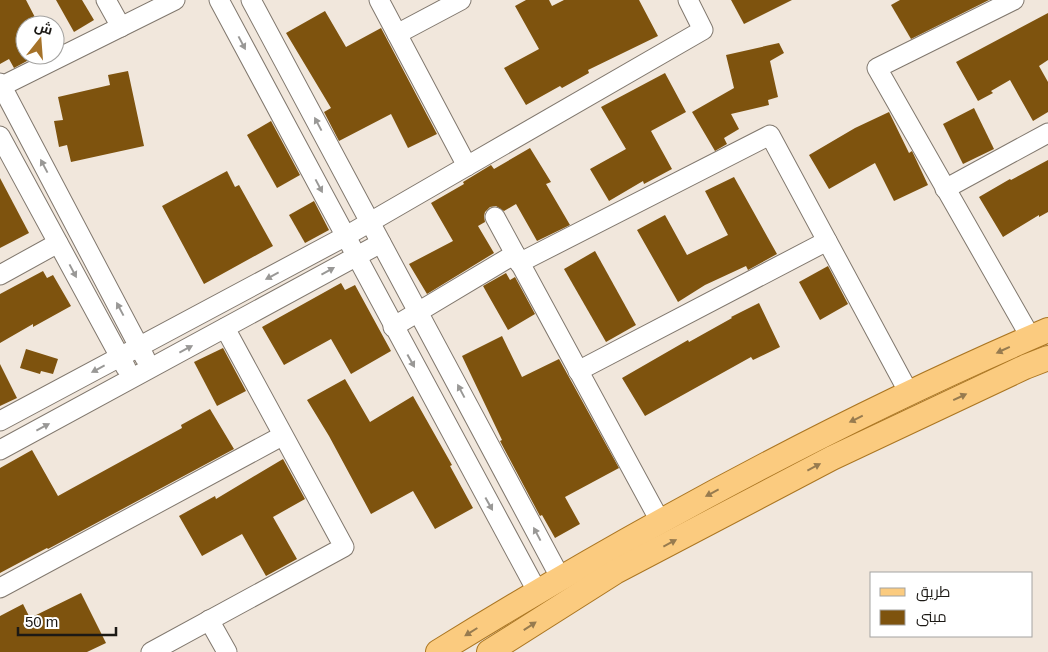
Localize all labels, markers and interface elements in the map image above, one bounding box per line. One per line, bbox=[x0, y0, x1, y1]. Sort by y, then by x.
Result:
north arrow bbox=[15, 15, 65, 65]
text: ش bbox=[33, 17, 55, 39]
one-way arrow bbox=[238, 36, 247, 50]
one-way arrow bbox=[314, 117, 322, 132]
one-way arrow bbox=[40, 158, 48, 173]
one-way arrow bbox=[315, 179, 323, 194]
one-way arrow bbox=[69, 264, 78, 278]
one-way arrow bbox=[322, 267, 335, 276]
one-way arrow bbox=[265, 272, 279, 280]
one-way arrow bbox=[116, 302, 124, 317]
one-way arrow bbox=[178, 345, 193, 353]
one-way arrow bbox=[996, 346, 1011, 355]
one-way arrow bbox=[407, 354, 416, 368]
one-way arrow bbox=[90, 365, 105, 373]
one-way arrow bbox=[456, 384, 465, 398]
one-way arrow bbox=[953, 393, 968, 402]
one-way arrow bbox=[849, 415, 863, 423]
one-way arrow bbox=[36, 422, 50, 431]
one-way arrow bbox=[807, 463, 821, 471]
one-way arrow bbox=[704, 489, 719, 497]
one-way arrow bbox=[485, 496, 493, 511]
one-way arrow bbox=[533, 527, 541, 542]
one-way arrow bbox=[663, 539, 677, 547]
legend bbox=[870, 572, 1033, 637]
text: طريق bbox=[916, 583, 950, 602]
scale bar bbox=[18, 604, 115, 636]
text: مبنى bbox=[916, 608, 947, 627]
text: 50 m bbox=[25, 613, 58, 630]
one-way arrow bbox=[524, 621, 537, 630]
one-way arrow bbox=[464, 627, 478, 636]

